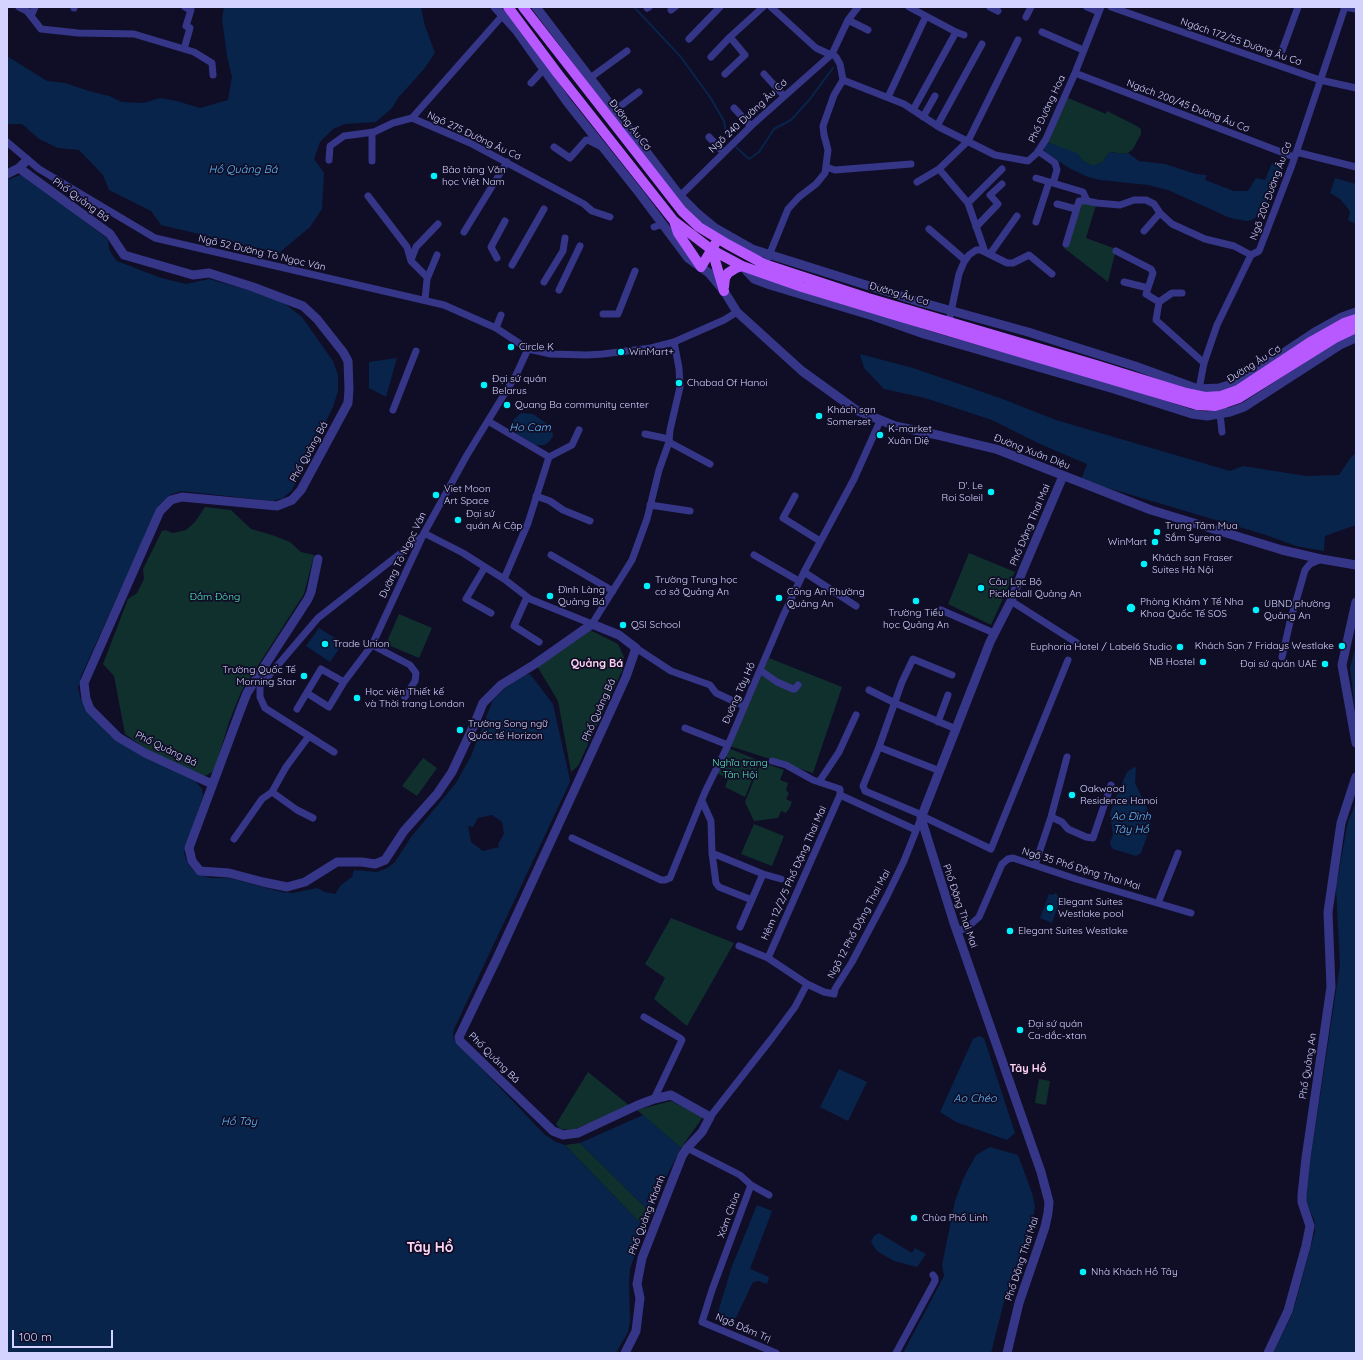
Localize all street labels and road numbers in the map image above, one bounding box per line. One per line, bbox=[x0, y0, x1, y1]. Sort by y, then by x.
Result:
street label: Ngách 172/55 Đường Âu Cơ bbox=[1179, 16, 1303, 68]
street label: Phố Đường Hoa bbox=[1026, 73, 1068, 145]
street label: Ngõ 240 Đường Âu Cơ bbox=[706, 77, 790, 155]
street label: Ngách 200/45 Đường Âu Cơ bbox=[1125, 77, 1251, 135]
street label: Đường Âu Cơ bbox=[606, 97, 654, 153]
street label: Ngõ 275 Đường Âu Cơ bbox=[425, 109, 523, 163]
street label: Ngõ 200 Đường Âu Cơ bbox=[1248, 140, 1294, 242]
street label: Phố Quảng Bá bbox=[50, 175, 112, 225]
street label: Ngõ 52 Đường Tô Ngọc Vân bbox=[197, 232, 327, 274]
street label: Đường Âu Cơ bbox=[868, 280, 930, 308]
street label: Đường Âu Cơ bbox=[1225, 343, 1283, 385]
street label: Phố Quảng Bá bbox=[287, 420, 331, 484]
street label: Đường Xuân Diệu bbox=[992, 432, 1072, 472]
street label: Phố Đặng Thai Mai bbox=[1007, 482, 1053, 568]
street label: Đường Tô Ngọc Vân bbox=[377, 510, 429, 600]
street label: Đường Tây Hồ bbox=[720, 660, 758, 726]
street label: Phố Quảng Bá bbox=[580, 677, 618, 743]
street label: Phố Quảng Bá bbox=[133, 729, 199, 769]
street label: Hẻm 12/2/5 Phố Đặng Thai Mai bbox=[759, 804, 829, 942]
street label: Ngõ 35 Phố Đặng Thai Mai bbox=[1020, 845, 1142, 893]
street label: Phố Đặng Thai Mai bbox=[940, 863, 980, 949]
street label: Ngõ 12 Phố Đặng Thai Mai bbox=[825, 867, 893, 981]
street label: Phố Quảng Bá bbox=[466, 1030, 522, 1086]
street label: Phố Quảng An bbox=[1297, 1032, 1319, 1100]
street label: Phố Quảng Khánh bbox=[626, 1173, 668, 1257]
street label: Xóm Chùa bbox=[715, 1190, 743, 1240]
street label: Phố Đặng Thai Mai bbox=[1003, 1216, 1041, 1302]
street label: Ngõ Đầm Trị bbox=[714, 1311, 772, 1345]

